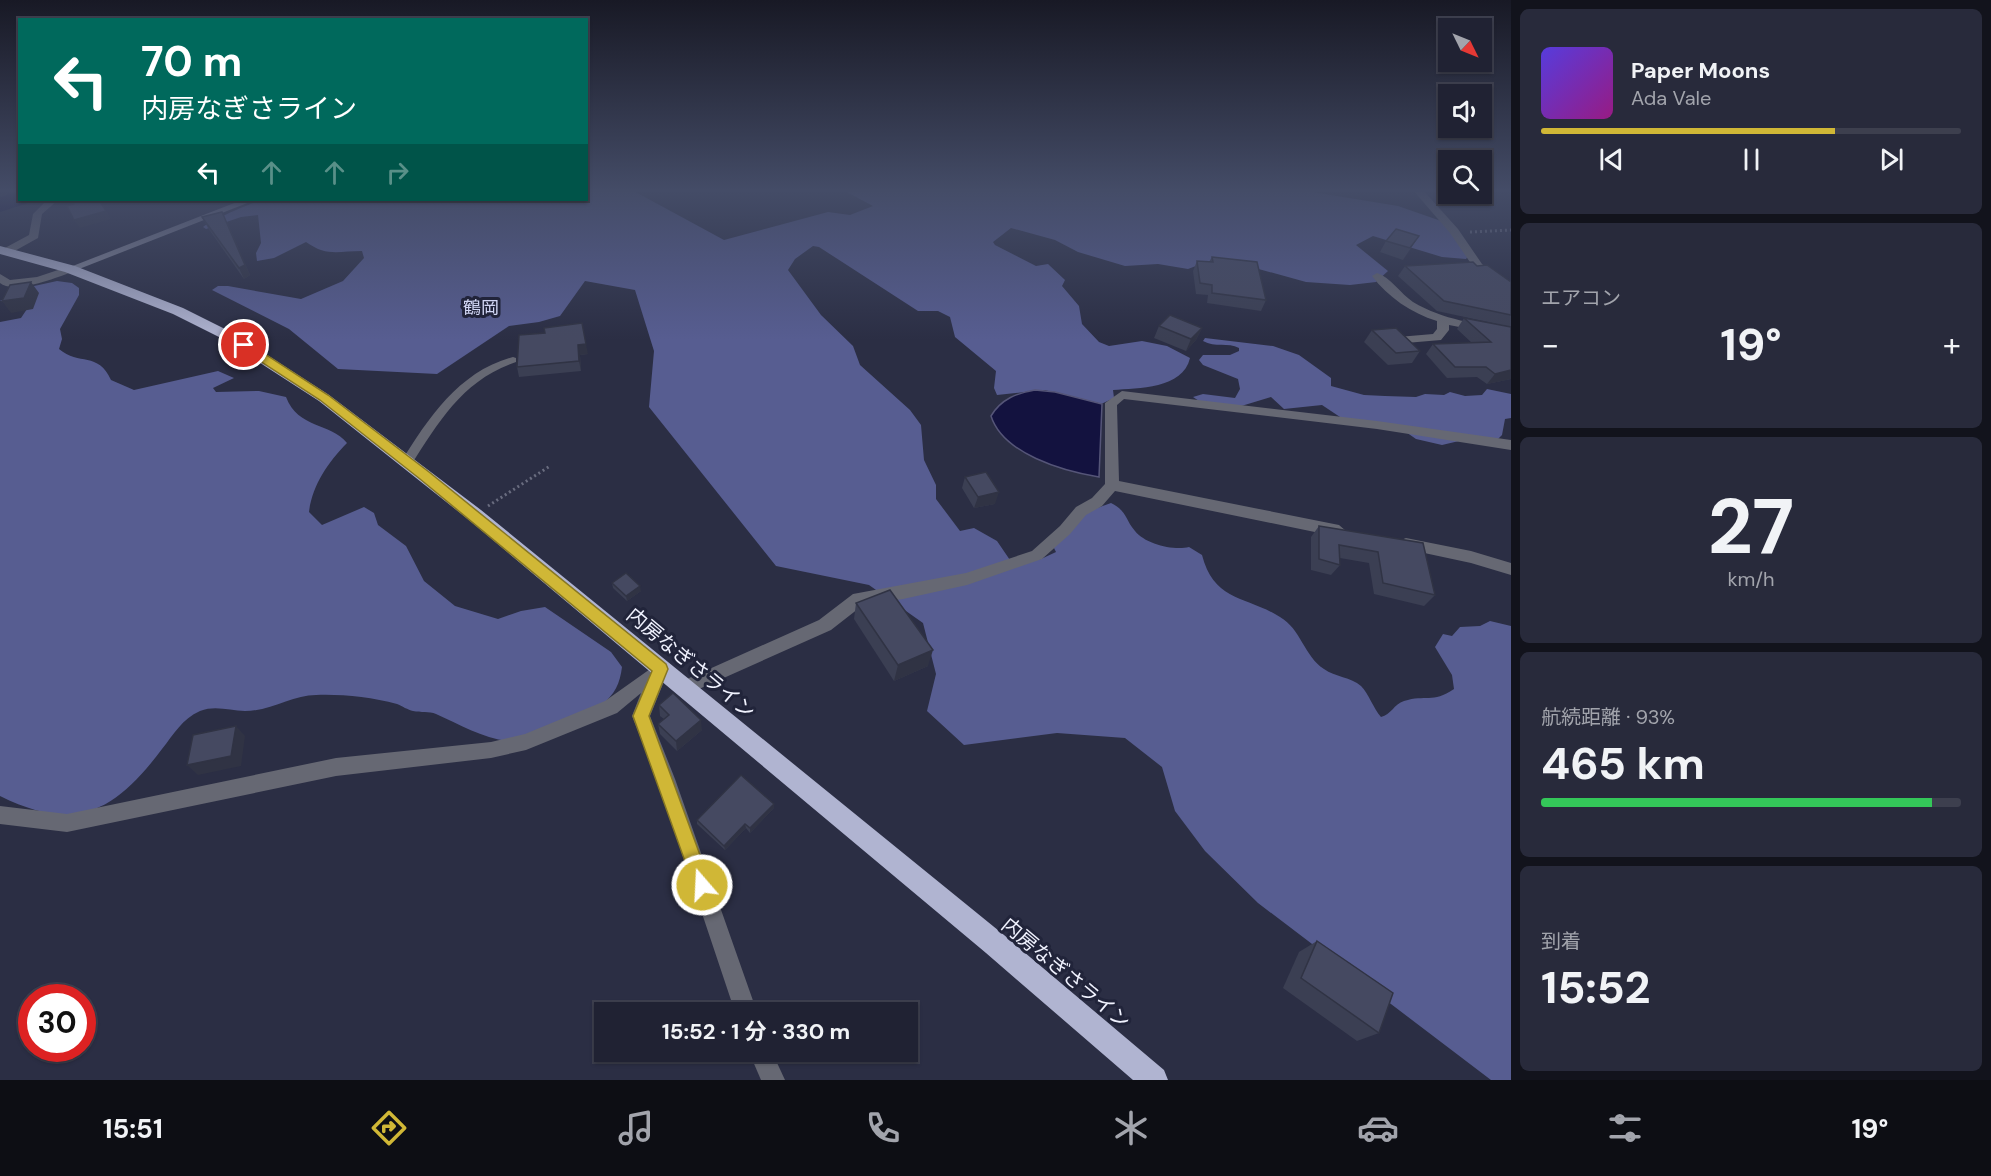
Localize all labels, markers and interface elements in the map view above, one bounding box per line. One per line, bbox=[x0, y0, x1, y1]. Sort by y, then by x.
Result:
north arrow bbox=[1438, 18, 1492, 72]
map controls bbox=[1438, 18, 1492, 204]
text: 70 m bbox=[141, 34, 242, 89]
icon: left bbox=[42, 42, 120, 120]
text: Paper Moons bbox=[1631, 56, 1770, 85]
button: sound bbox=[1438, 84, 1492, 138]
text: Ada Vale bbox=[1631, 85, 1711, 111]
text: 内房なぎさライン bbox=[141, 91, 357, 126]
icon: previous bbox=[1595, 143, 1628, 176]
icon: pause bbox=[1735, 143, 1768, 176]
icon: next bbox=[1875, 143, 1908, 176]
button: search bbox=[1438, 150, 1492, 204]
icon: left bbox=[192, 156, 225, 189]
icon: ahead bbox=[255, 156, 288, 189]
icon: ahead bbox=[318, 156, 351, 189]
icon: right bbox=[381, 156, 414, 189]
text: エアコン bbox=[1541, 285, 1621, 311]
district label: 鶴岡 bbox=[463, 296, 499, 320]
text: 19° bbox=[1720, 315, 1782, 374]
pin bbox=[218, 319, 269, 370]
text: − bbox=[1541, 323, 1559, 366]
text: + bbox=[1943, 323, 1961, 366]
icon: arrive bbox=[227, 328, 260, 361]
text: 27 bbox=[1708, 476, 1794, 577]
text: km/h bbox=[1727, 566, 1775, 592]
street label: 内房なぎさライン bbox=[621, 602, 761, 724]
text: 航続距離 · 93% bbox=[1541, 704, 1675, 730]
text: 465 km bbox=[1541, 734, 1705, 793]
position arrow bbox=[670, 853, 734, 917]
street label: 内房なぎさライン bbox=[996, 912, 1136, 1034]
text: 到着 bbox=[1541, 928, 1581, 954]
text: 15:52 bbox=[1541, 958, 1650, 1017]
speed limit sign: 30 bbox=[18, 984, 96, 1062]
text: 15:52 · 1 分 · 330 m bbox=[662, 1017, 850, 1046]
icon: directions bbox=[368, 1107, 410, 1149]
icon: music bbox=[615, 1107, 657, 1149]
icon: phone bbox=[862, 1107, 904, 1149]
icon: climate bbox=[1110, 1107, 1152, 1149]
icon: car bbox=[1357, 1107, 1399, 1149]
icon: filters bbox=[1604, 1107, 1646, 1149]
text: 15:51 bbox=[103, 1111, 163, 1146]
text: 19° bbox=[1851, 1111, 1888, 1146]

